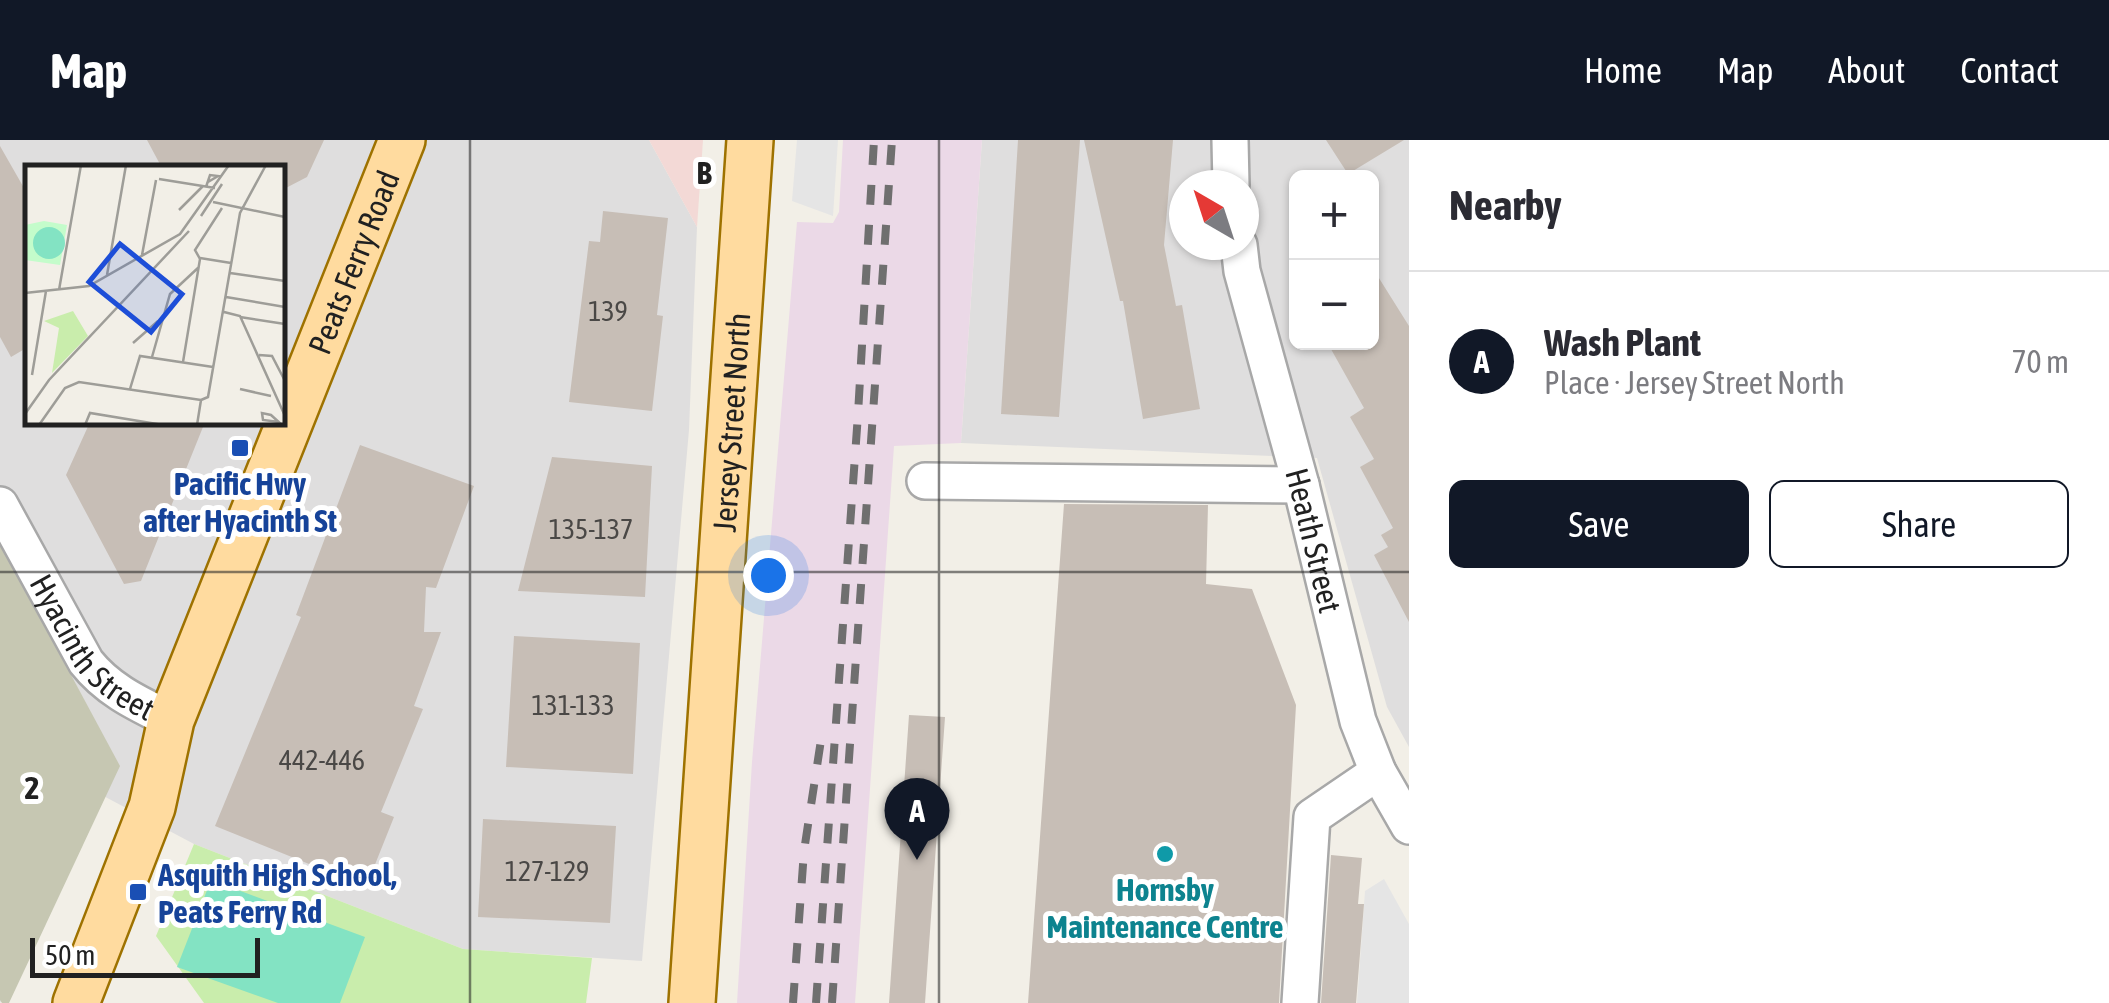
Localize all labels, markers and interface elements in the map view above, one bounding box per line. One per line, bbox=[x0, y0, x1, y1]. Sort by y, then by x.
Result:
text: Map bbox=[50, 43, 127, 98]
text: Home bbox=[1584, 50, 1662, 90]
text: Map bbox=[1717, 50, 1773, 90]
text: About bbox=[1828, 50, 1905, 90]
text: Contact bbox=[1960, 50, 2059, 90]
text: B bbox=[696, 154, 712, 191]
inset map bbox=[25, 165, 285, 425]
street label: Peats Ferry Road bbox=[300, 165, 406, 359]
north arrow bbox=[1169, 170, 1259, 260]
map controls bbox=[1289, 170, 1379, 350]
button: + bbox=[1289, 170, 1379, 260]
text: Nearby bbox=[1449, 181, 1562, 229]
button: − bbox=[1289, 260, 1379, 350]
house number: 139 bbox=[588, 295, 628, 327]
street label: Jersey Street North bbox=[705, 311, 757, 533]
text: Wash Plant bbox=[1544, 321, 1701, 364]
text: A bbox=[1474, 343, 1489, 380]
text: 70 m bbox=[2011, 343, 2069, 380]
text: Place · Jersey Street North bbox=[1544, 364, 1845, 401]
marker: Pacific Hwy after Hyacinth St bbox=[229, 437, 251, 459]
street label: Heath Street bbox=[1279, 464, 1350, 616]
place label: Pacific Hwy after Hyacinth St bbox=[143, 465, 338, 539]
button: Save bbox=[1449, 480, 1749, 568]
button: Share bbox=[1769, 480, 2069, 568]
house number: 135-137 bbox=[549, 513, 633, 545]
your location bbox=[743, 550, 794, 601]
street label: Hyacinth Street bbox=[23, 568, 161, 727]
house number: 131-133 bbox=[531, 689, 615, 721]
house number: 442-446 bbox=[279, 744, 365, 776]
text: 2 bbox=[24, 769, 40, 806]
pin: A bbox=[884, 778, 950, 860]
marker: Hornsby Maintenance Centre bbox=[1154, 843, 1176, 865]
house number: 127-129 bbox=[505, 855, 589, 887]
place label: Asquith High School, Peats Ferry Rd bbox=[157, 856, 397, 930]
place label: Hornsby Maintenance Centre bbox=[1047, 871, 1283, 945]
marker: Asquith High School, Peats Ferry Rd bbox=[127, 881, 149, 903]
scale bar bbox=[30, 933, 260, 978]
text: 50 m bbox=[45, 939, 95, 971]

